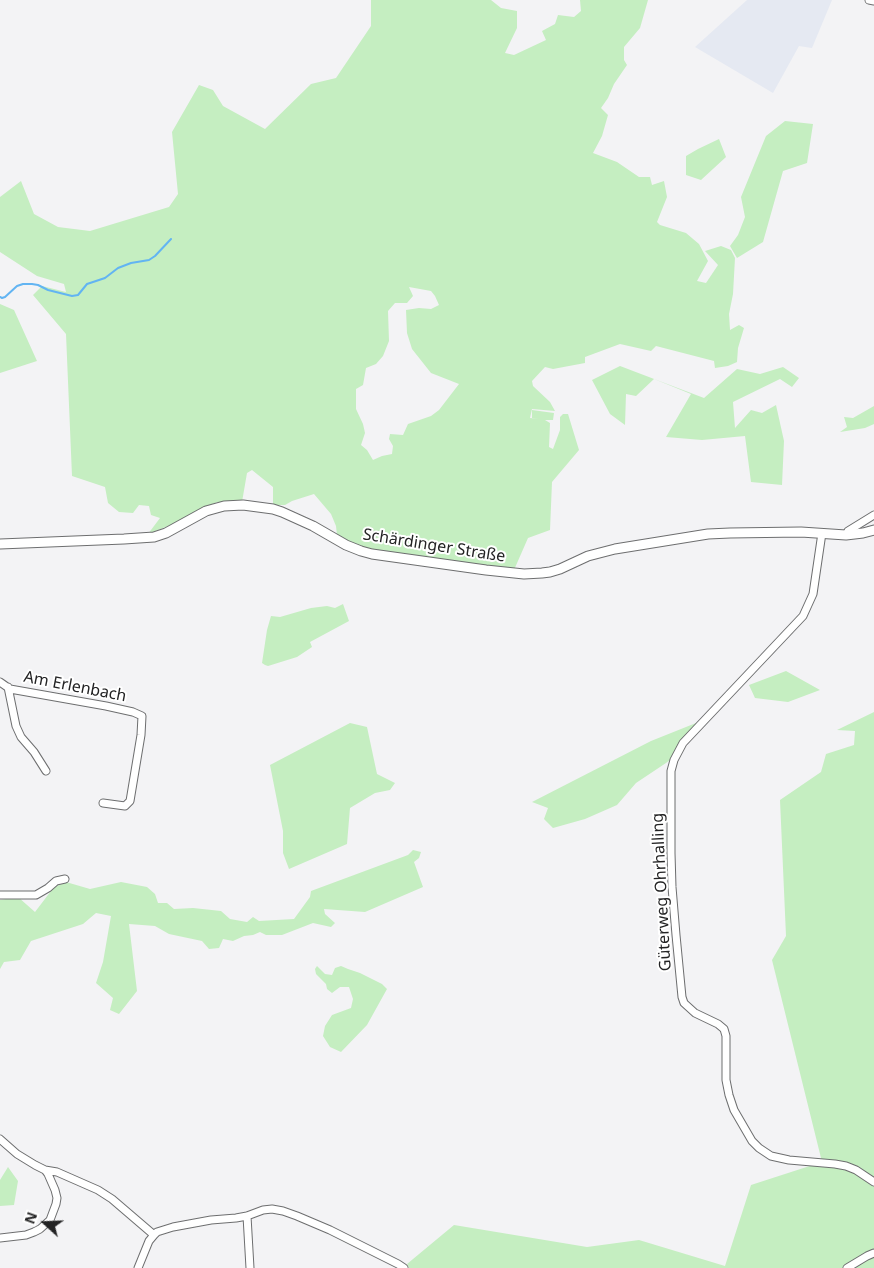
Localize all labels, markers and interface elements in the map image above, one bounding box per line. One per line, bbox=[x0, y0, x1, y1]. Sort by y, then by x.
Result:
street label: Schärdinger Straße bbox=[361, 525, 507, 567]
street label: Am Erlenbach bbox=[22, 668, 128, 706]
street label: Güterweg Ohrhalling bbox=[648, 812, 676, 972]
north arrow bbox=[20, 1198, 70, 1248]
text: N bbox=[20, 1209, 41, 1226]

